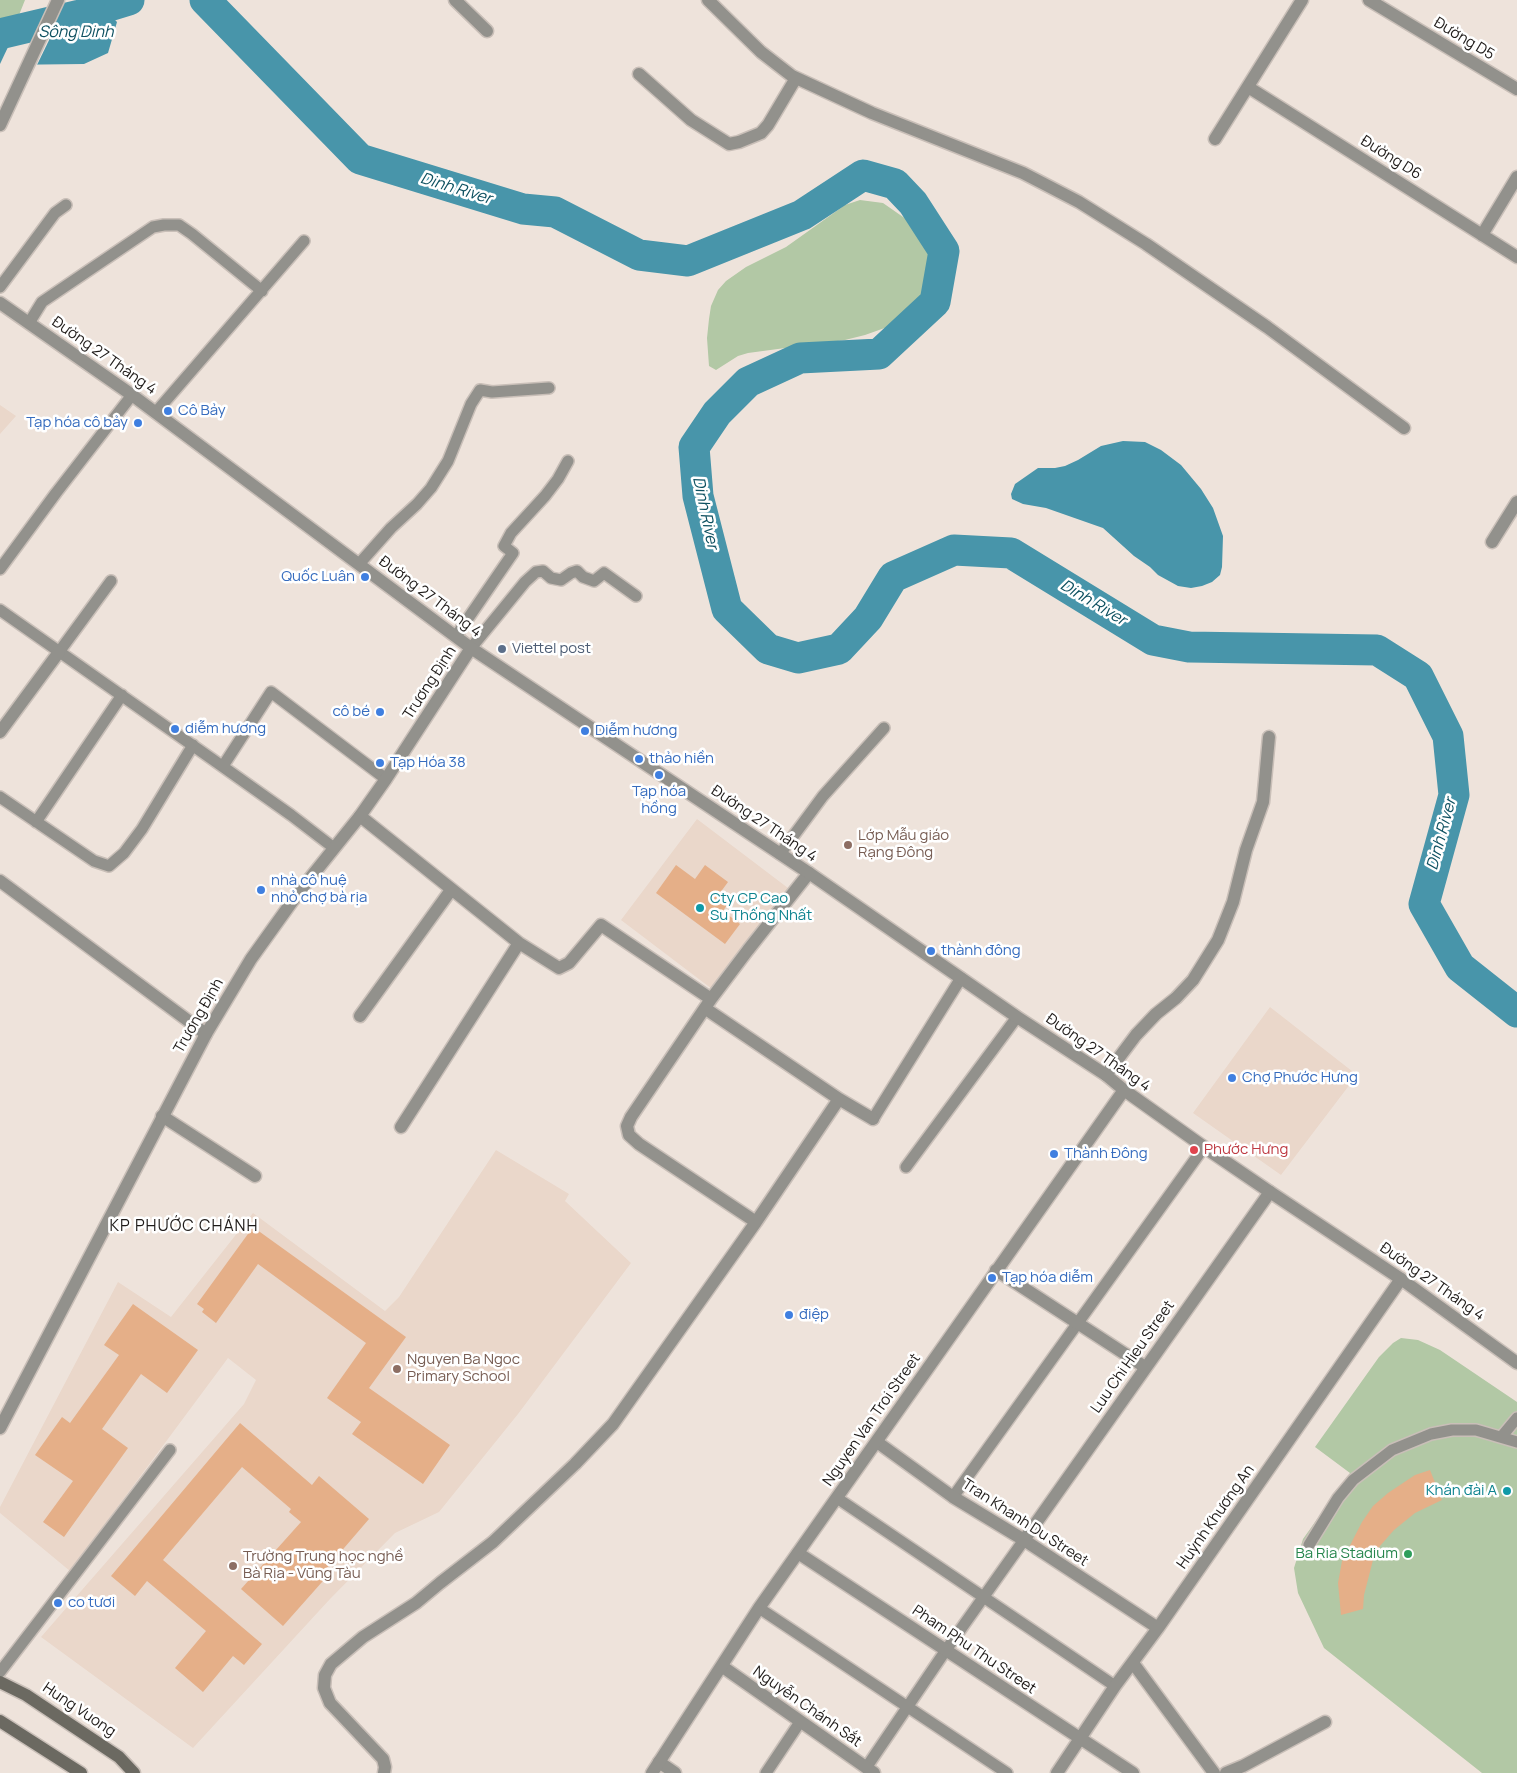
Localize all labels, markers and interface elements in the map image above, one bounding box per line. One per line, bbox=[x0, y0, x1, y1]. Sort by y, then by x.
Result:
street label: Đường D5 bbox=[1430, 14, 1498, 64]
water label: Sông Dinh bbox=[39, 23, 113, 43]
street label: Đường D6 bbox=[1357, 132, 1425, 184]
water label: Dinh River bbox=[418, 169, 494, 209]
street label: Đường 27 Tháng 4 bbox=[48, 313, 160, 399]
place label: Cô Bảy bbox=[178, 402, 226, 420]
marker: Cô Bảy bbox=[162, 405, 174, 417]
place label: Tạp hóa cô bảy bbox=[26, 414, 128, 432]
marker: Tạp hóa cô bảy bbox=[132, 417, 144, 429]
water label: Dinh River bbox=[688, 475, 722, 551]
street label: Đường 27 Tháng 4 bbox=[375, 553, 485, 641]
place label: Quốc Luân bbox=[281, 568, 355, 586]
marker: Quốc Luân bbox=[359, 571, 371, 583]
water label: Dinh River bbox=[1057, 576, 1129, 630]
place label: Viettel post bbox=[512, 640, 591, 658]
street label: Trương Định bbox=[400, 643, 460, 723]
marker: Viettel post bbox=[496, 643, 508, 655]
place label: cô bé bbox=[332, 703, 370, 721]
marker: cô bé bbox=[374, 706, 386, 718]
place label: diễm hương bbox=[185, 720, 266, 738]
place label: Diễm hương bbox=[595, 722, 677, 740]
marker: diễm hương bbox=[169, 723, 181, 735]
marker: Diễm hương bbox=[579, 725, 591, 737]
place label: thảo hiền bbox=[649, 750, 714, 768]
marker: thảo hiền bbox=[633, 753, 645, 765]
place label: Tạp Hóa 38 bbox=[390, 754, 466, 772]
marker: Tạp Hóa 38 bbox=[374, 757, 386, 769]
marker: Tạp hóa hồng bbox=[653, 769, 665, 781]
street label: Đường 27 Tháng 4 bbox=[708, 782, 820, 866]
place label: Tạp hóa hồng bbox=[632, 783, 686, 818]
water label: Dinh River bbox=[1423, 796, 1461, 872]
place label: Lớp Mẫu giáo Rạng Đông bbox=[858, 827, 949, 862]
marker: Lớp Mẫu giáo Rạng Đông bbox=[842, 839, 854, 851]
place label: nhà cô huệ nhỏ chợ bà rịa bbox=[271, 872, 367, 907]
marker: nhà cô huệ nhỏ chợ bà rịa bbox=[255, 884, 267, 896]
place label: Cty CP Cao Su Thống Nhất bbox=[710, 890, 812, 925]
marker: Cty CP Cao Su Thống Nhất bbox=[694, 902, 706, 914]
place label: thành đông bbox=[941, 942, 1021, 960]
marker: thành đông bbox=[925, 945, 937, 957]
street label: Trương Định bbox=[170, 975, 228, 1057]
street label: Đường 27 Tháng 4 bbox=[1042, 1010, 1154, 1096]
place label: Chợ Phước Hưng bbox=[1242, 1069, 1358, 1087]
marker: Chợ Phước Hưng bbox=[1226, 1072, 1238, 1084]
place label: Phước Hưng bbox=[1204, 1141, 1288, 1159]
marker: Phước Hưng bbox=[1188, 1144, 1200, 1156]
place label: Thành Đông bbox=[1064, 1145, 1148, 1163]
marker: Thành Đông bbox=[1048, 1148, 1060, 1160]
district label: KP PHƯỚC CHÁNH bbox=[108, 1217, 260, 1237]
street label: Đường 27 Tháng 4 bbox=[1376, 1239, 1488, 1325]
place label: Tạp hóa diễm bbox=[1002, 1269, 1093, 1287]
marker: Tạp hóa diễm bbox=[986, 1272, 998, 1284]
street label: Luu Chi Hieu Street bbox=[1087, 1297, 1179, 1417]
place label: điệp bbox=[799, 1306, 829, 1324]
marker: điệp bbox=[783, 1309, 795, 1321]
street label: Nguyen Van Troi Street bbox=[819, 1350, 925, 1490]
place label: Nguyen Ba Ngoc Primary School bbox=[407, 1351, 520, 1386]
marker: Nguyen Ba Ngoc Primary School bbox=[391, 1363, 403, 1375]
street label: Huỳnh Khương An bbox=[1173, 1462, 1259, 1572]
street label: Tran Khanh Du Street bbox=[959, 1476, 1091, 1570]
place label: Khán đài A bbox=[1426, 1482, 1497, 1500]
marker: Khán đài A bbox=[1501, 1485, 1513, 1497]
place label: Ba Ria Stadium bbox=[1296, 1545, 1398, 1563]
place label: Trường Trung học nghề Bà Rịa - Vũng Tàu bbox=[243, 1548, 403, 1583]
marker: Ba Ria Stadium bbox=[1402, 1548, 1414, 1560]
marker: Trường Trung học nghề Bà Rịa - Vũng Tàu bbox=[227, 1560, 239, 1572]
place label: co tươi bbox=[68, 1594, 115, 1612]
marker: co tươi bbox=[52, 1597, 64, 1609]
street label: Pham Phu Thu Street bbox=[909, 1602, 1039, 1698]
street label: Nguyễn Chánh Sắt bbox=[749, 1663, 865, 1751]
street label: Hung Vuong bbox=[39, 1679, 119, 1741]

